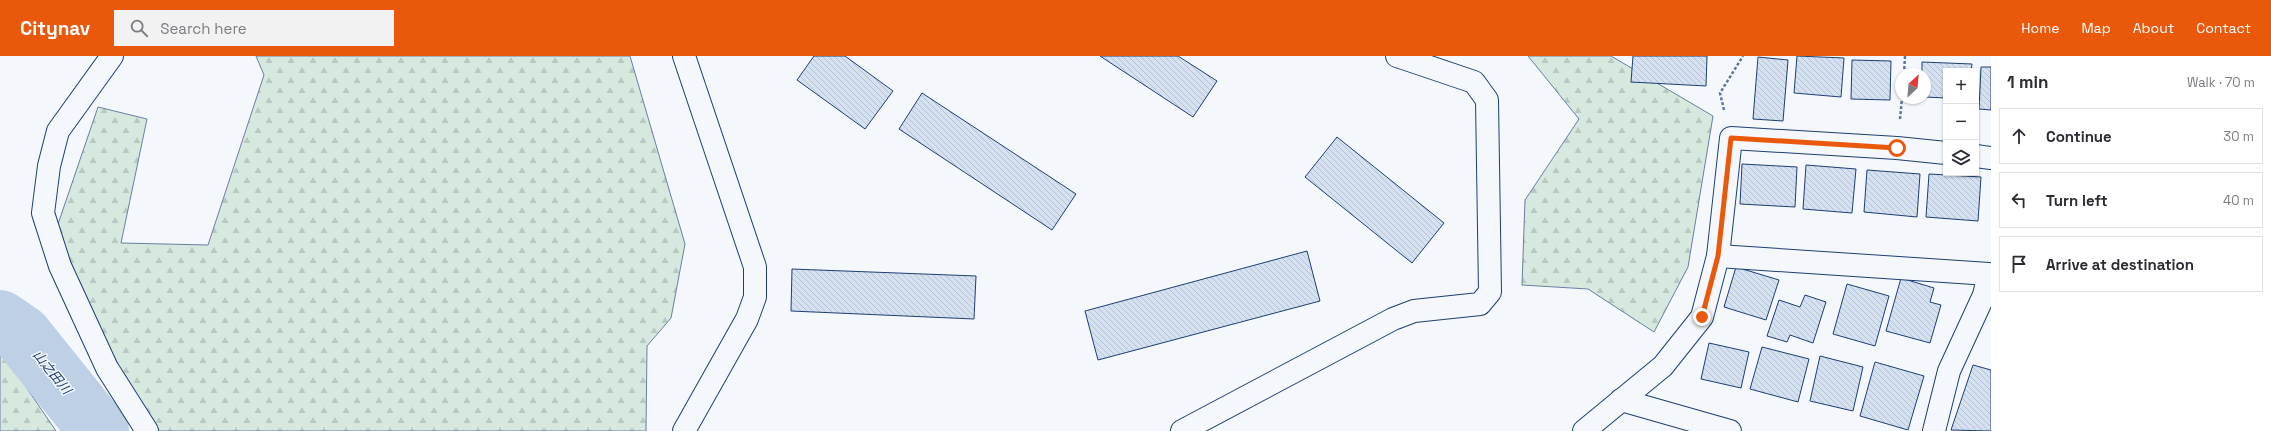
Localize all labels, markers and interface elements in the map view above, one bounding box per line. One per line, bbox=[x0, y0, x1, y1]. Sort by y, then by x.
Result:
search box bbox=[114, 10, 394, 46]
text: Citynav bbox=[20, 16, 90, 41]
icon: search bbox=[128, 17, 150, 39]
text: Search here bbox=[160, 19, 247, 38]
text: Home bbox=[2021, 19, 2059, 37]
text: Map bbox=[2081, 19, 2111, 37]
text: About bbox=[2133, 19, 2174, 37]
text: Contact bbox=[2196, 19, 2251, 37]
north arrow bbox=[1895, 68, 1931, 104]
map controls bbox=[1943, 68, 1979, 176]
button: + bbox=[1943, 68, 1979, 104]
text: 1 min bbox=[2007, 71, 2049, 93]
text: Walk · 70 m bbox=[2187, 74, 2255, 91]
button: − bbox=[1943, 104, 1979, 140]
icon: ahead bbox=[2008, 125, 2030, 147]
text: Continue bbox=[2046, 127, 2112, 146]
text: 30 m bbox=[2223, 128, 2254, 145]
route start bbox=[1888, 139, 1906, 157]
button: layers bbox=[1943, 140, 1979, 176]
icon: left bbox=[2008, 189, 2030, 211]
text: Turn left bbox=[2046, 191, 2108, 210]
text: 40 m bbox=[2223, 192, 2254, 209]
icon: arrive bbox=[2008, 253, 2030, 275]
text: Arrive at destination bbox=[2046, 255, 2194, 274]
route end bbox=[1693, 308, 1711, 326]
water label: 山之田川 bbox=[29, 346, 76, 399]

